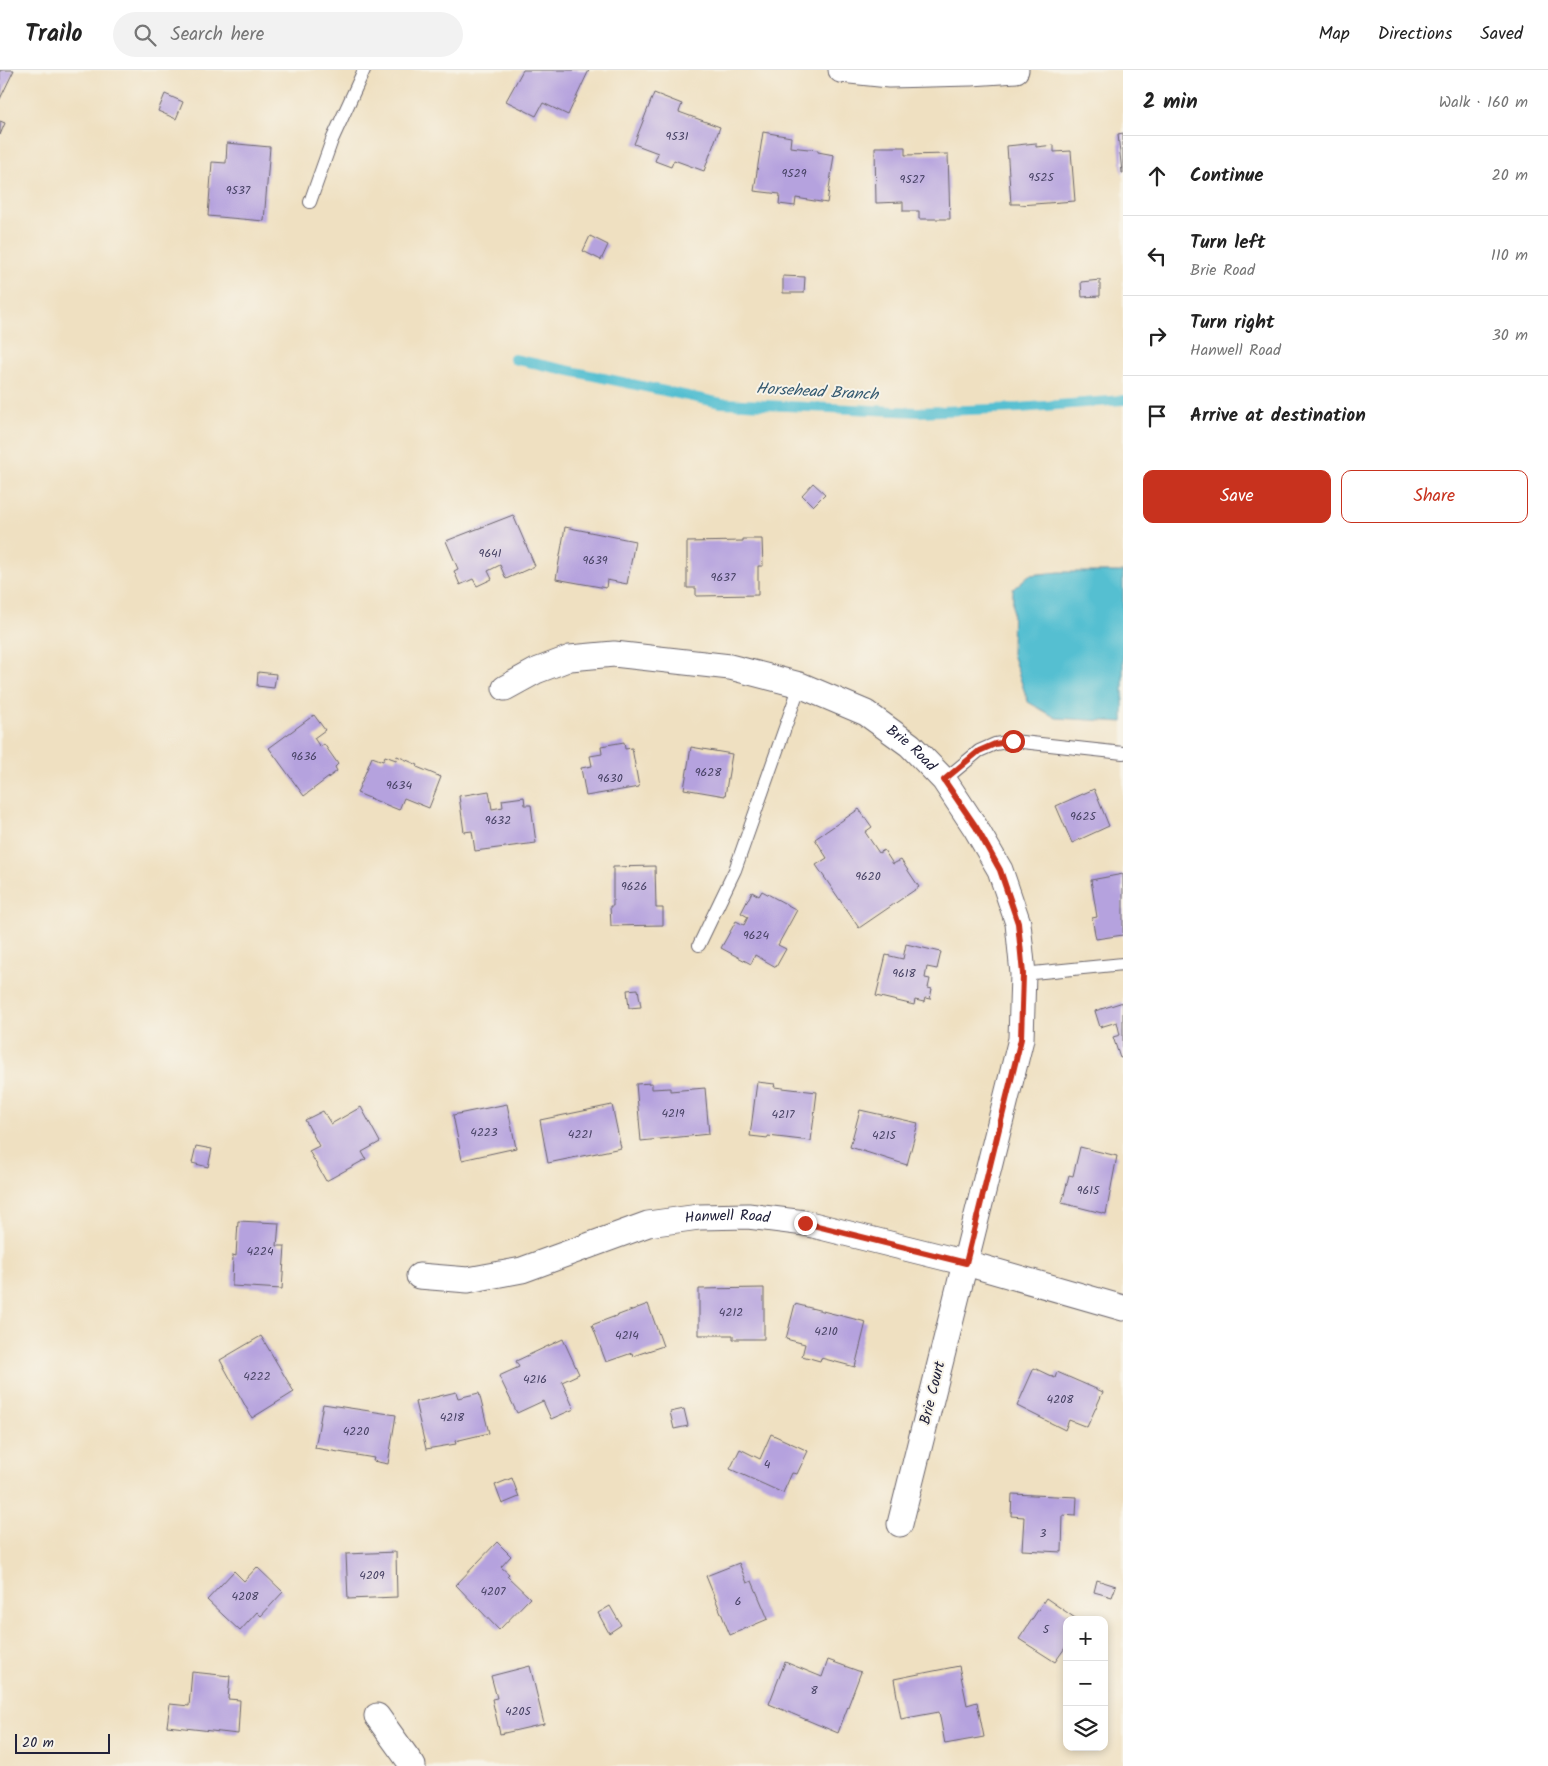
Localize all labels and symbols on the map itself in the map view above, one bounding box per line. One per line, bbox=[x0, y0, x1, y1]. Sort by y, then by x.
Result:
house number: 9531 bbox=[666, 127, 689, 146]
house number: 9529 bbox=[781, 164, 807, 183]
house number: 9525 bbox=[1028, 168, 1055, 187]
house number: 9527 bbox=[900, 170, 925, 189]
house number: 9537 bbox=[226, 181, 251, 200]
water label: Horsehead Branch bbox=[755, 376, 880, 408]
house number: 9641 bbox=[479, 544, 502, 563]
house number: 9639 bbox=[582, 551, 608, 570]
house number: 9637 bbox=[711, 568, 736, 587]
street label: Brie Road bbox=[881, 719, 942, 778]
route start bbox=[1002, 730, 1025, 753]
house number: 9636 bbox=[291, 747, 317, 766]
house number: 9628 bbox=[695, 763, 722, 782]
house number: 9630 bbox=[597, 769, 623, 788]
house number: 9634 bbox=[386, 776, 412, 795]
house number: 9625 bbox=[1070, 807, 1098, 826]
house number: 9632 bbox=[485, 811, 511, 830]
house number: 9620 bbox=[855, 867, 881, 886]
house number: 9626 bbox=[621, 877, 647, 896]
house number: 9624 bbox=[743, 926, 769, 945]
house number: 9618 bbox=[892, 964, 917, 983]
house number: 4219 bbox=[661, 1104, 685, 1123]
house number: 4217 bbox=[772, 1105, 795, 1124]
house number: 4223 bbox=[470, 1123, 498, 1142]
house number: 4221 bbox=[568, 1125, 592, 1144]
house number: 4215 bbox=[872, 1126, 897, 1145]
house number: 9615 bbox=[1077, 1181, 1101, 1200]
street label: Hanwell Road bbox=[683, 1204, 772, 1231]
route end bbox=[794, 1212, 817, 1235]
house number: 4224 bbox=[246, 1242, 274, 1261]
house number: 4212 bbox=[719, 1303, 743, 1322]
house number: 4210 bbox=[814, 1322, 838, 1341]
house number: 4214 bbox=[615, 1326, 639, 1345]
street label: Brie Court bbox=[914, 1359, 953, 1427]
house number: 4222 bbox=[243, 1367, 271, 1386]
house number: 4216 bbox=[523, 1370, 547, 1389]
house number: 4208 bbox=[1047, 1390, 1074, 1409]
house number: 4218 bbox=[440, 1408, 465, 1427]
house number: 4220 bbox=[343, 1422, 369, 1441]
house number: 4 bbox=[764, 1455, 771, 1474]
house number: 3 bbox=[1040, 1524, 1047, 1543]
house number: 4209 bbox=[359, 1566, 385, 1585]
house number: 4207 bbox=[480, 1582, 506, 1601]
house number: 4208 bbox=[232, 1587, 259, 1606]
house number: 6 bbox=[735, 1592, 741, 1611]
house number: 5 bbox=[1043, 1620, 1051, 1639]
house number: 8 bbox=[810, 1681, 818, 1700]
house number: 4205 bbox=[505, 1702, 533, 1721]
scale bar bbox=[15, 1731, 110, 1754]

